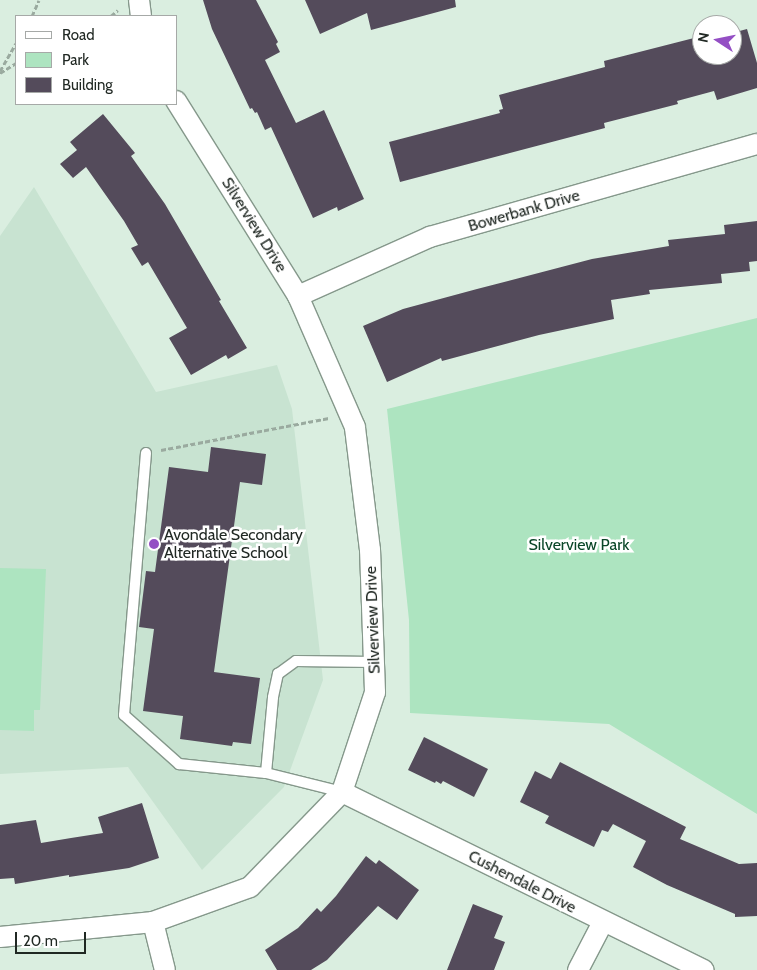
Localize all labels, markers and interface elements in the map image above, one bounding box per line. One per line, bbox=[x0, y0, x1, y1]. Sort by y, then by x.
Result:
legend bbox=[15, 15, 178, 105]
north arrow bbox=[692, 15, 742, 65]
text: Road bbox=[62, 26, 95, 44]
text: N bbox=[693, 31, 713, 44]
text: Park bbox=[62, 51, 89, 69]
text: Building bbox=[62, 76, 113, 94]
street label: Silverview Drive bbox=[217, 174, 291, 276]
street label: Bowerbank Drive bbox=[466, 186, 582, 236]
place label: Avondale Secondary Alternative School bbox=[164, 525, 303, 563]
park label: Silverview Park bbox=[529, 535, 629, 555]
marker: Avondale Secondary Alternative School bbox=[148, 538, 160, 550]
street label: Silverview Drive bbox=[362, 566, 384, 674]
street label: Cushendale Drive bbox=[465, 847, 579, 917]
scale bar bbox=[18, 922, 89, 954]
text: 20 m bbox=[23, 932, 58, 950]

